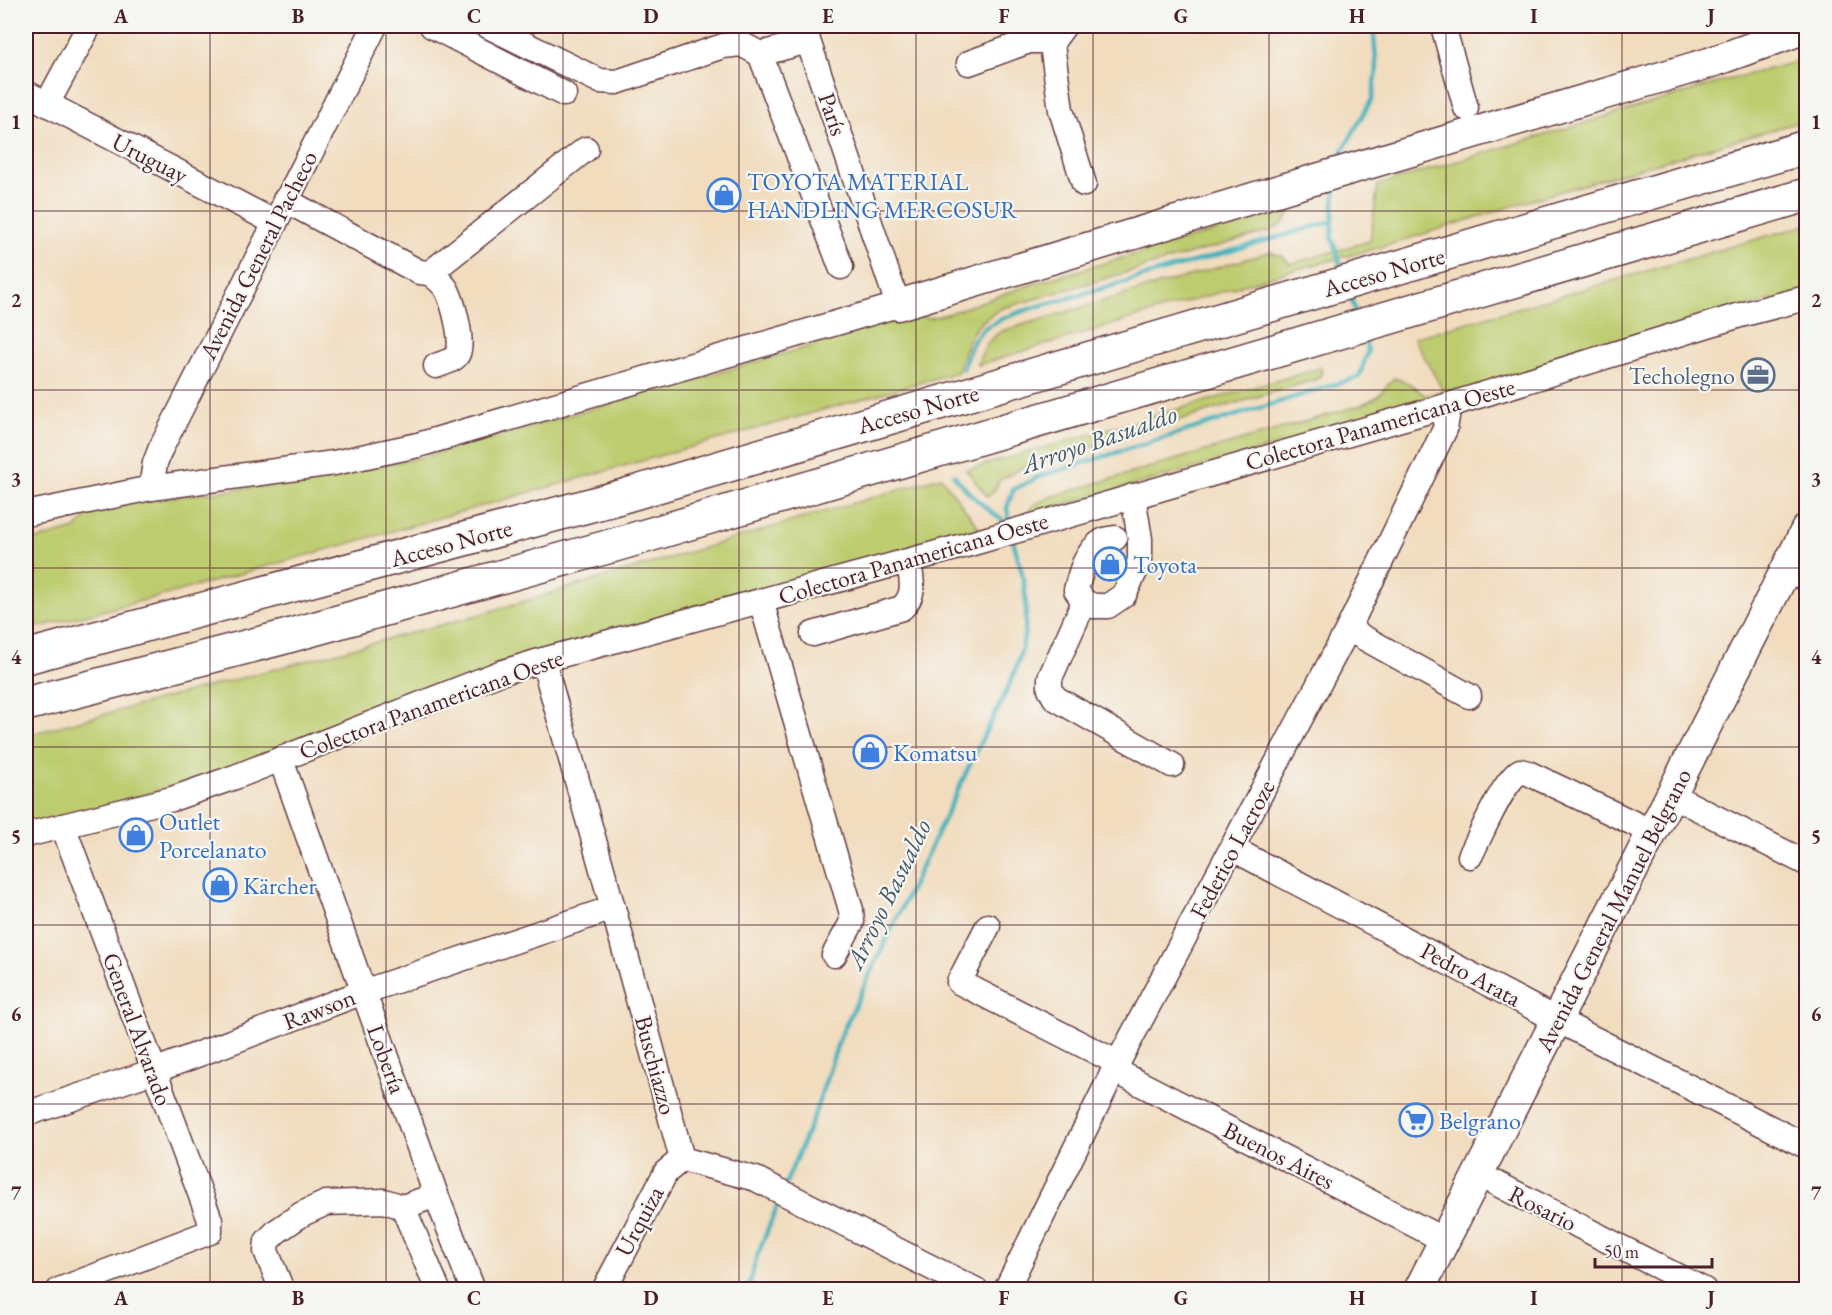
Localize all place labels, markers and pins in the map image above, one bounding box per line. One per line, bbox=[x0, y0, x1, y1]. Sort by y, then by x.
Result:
place label: TOYOTA MATERIAL HANDLING MERCOSUR bbox=[747, 166, 1018, 225]
shop icon: TOYOTA MATERIAL HANDLING MERCOSUR bbox=[706, 177, 742, 213]
office icon: Techolegno bbox=[1740, 357, 1776, 393]
place label: Techolegno bbox=[1629, 360, 1735, 391]
shop icon: Toyota bbox=[1092, 546, 1128, 582]
place label: Toyota bbox=[1133, 549, 1197, 580]
shop icon: Komatsu bbox=[852, 734, 888, 770]
place label: Komatsu bbox=[893, 737, 978, 768]
place label: Outlet Porcelanato bbox=[159, 806, 267, 865]
shop icon: Outlet Porcelanato bbox=[118, 817, 154, 853]
shop icon: Kärcher bbox=[202, 867, 238, 903]
place label: Kärcher bbox=[243, 870, 316, 901]
supermarket icon: Belgrano bbox=[1398, 1102, 1434, 1138]
place label: Belgrano bbox=[1439, 1105, 1521, 1136]

